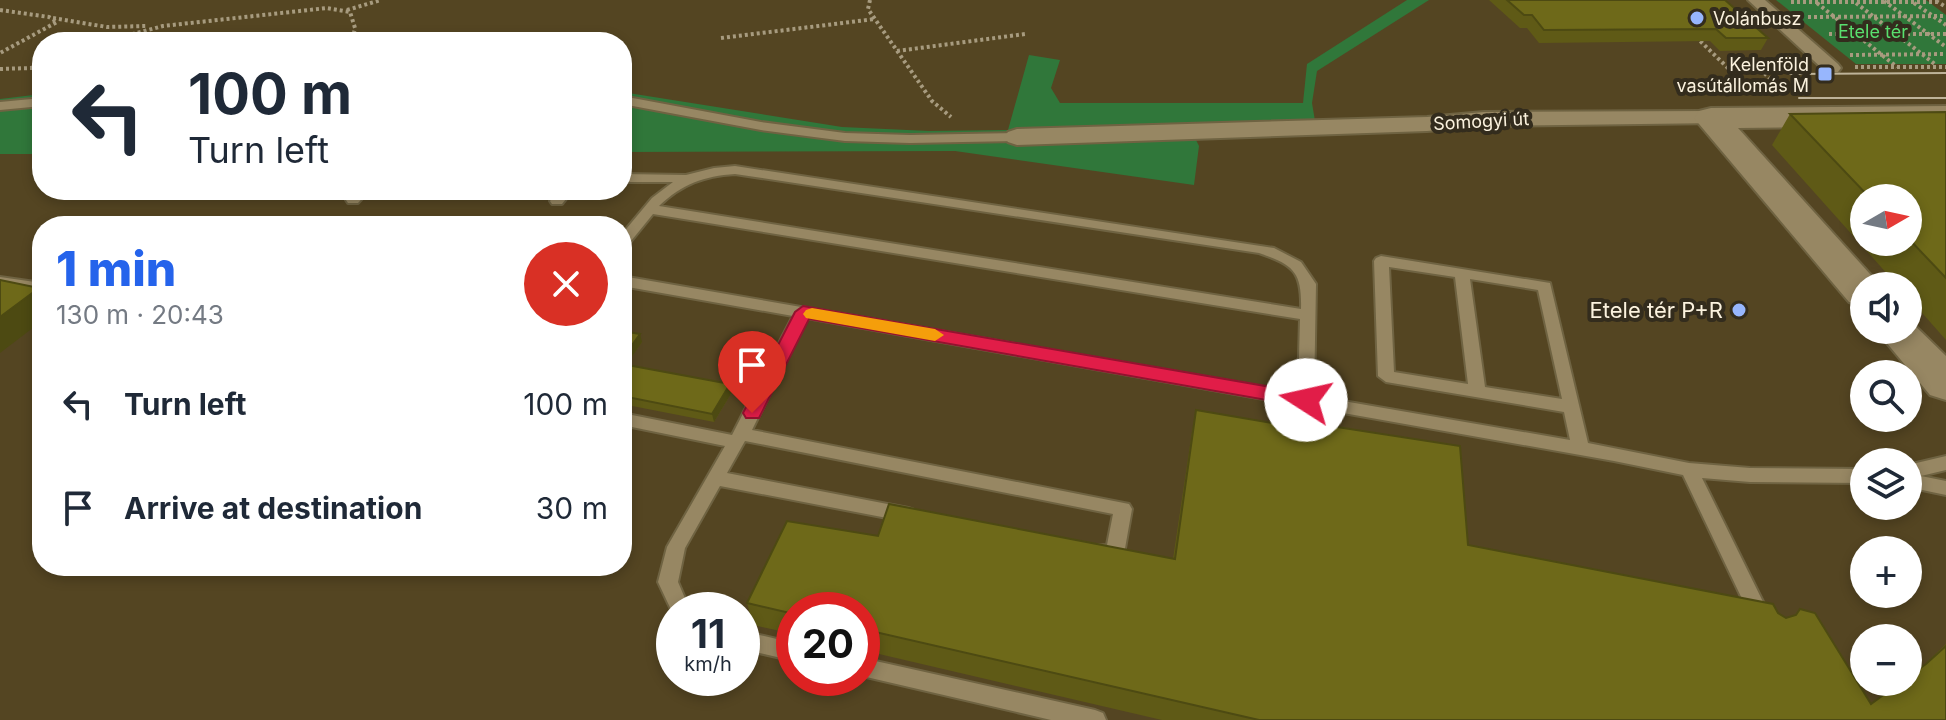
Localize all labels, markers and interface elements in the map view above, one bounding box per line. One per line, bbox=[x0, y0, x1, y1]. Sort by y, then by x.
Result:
place label: Volánbusz bbox=[1713, 8, 1802, 29]
marker: Volánbusz bbox=[1688, 9, 1706, 27]
park label: Etele tér bbox=[1838, 21, 1908, 42]
place label: Kelenföld vasútállomás M bbox=[1676, 54, 1809, 96]
text: 100 m bbox=[188, 60, 352, 128]
icon: left bbox=[56, 64, 160, 168]
marker: Kelenföld vasútállomás M bbox=[1816, 65, 1834, 83]
street label: Somogyi út bbox=[1433, 108, 1530, 134]
text: Turn left bbox=[188, 128, 329, 172]
north arrow bbox=[1850, 184, 1922, 256]
map controls bbox=[1850, 184, 1922, 696]
text: 1 min bbox=[56, 239, 176, 298]
button: close bbox=[524, 242, 608, 326]
button: sound bbox=[1850, 272, 1922, 344]
place label: Etele tér P+R bbox=[1590, 297, 1723, 323]
text: 130 m · 20:43 bbox=[56, 299, 224, 330]
marker: Etele tér P+R bbox=[1730, 301, 1748, 319]
pin bbox=[718, 331, 786, 413]
icon: arrive bbox=[730, 343, 774, 387]
position arrow bbox=[1264, 358, 1348, 442]
button: search bbox=[1850, 360, 1922, 432]
icon: left bbox=[56, 382, 100, 426]
text: Turn left bbox=[124, 386, 246, 422]
text: 100 m bbox=[523, 386, 608, 422]
button: layers bbox=[1850, 448, 1922, 520]
icon: arrive bbox=[56, 486, 100, 530]
text: Arrive at destination bbox=[124, 490, 422, 526]
text: 30 m bbox=[536, 490, 608, 526]
button: + bbox=[1850, 536, 1922, 608]
speed limit sign: 20 bbox=[776, 592, 880, 696]
text: 11 bbox=[691, 609, 725, 658]
button: − bbox=[1850, 624, 1922, 696]
text: km/h bbox=[684, 652, 732, 676]

